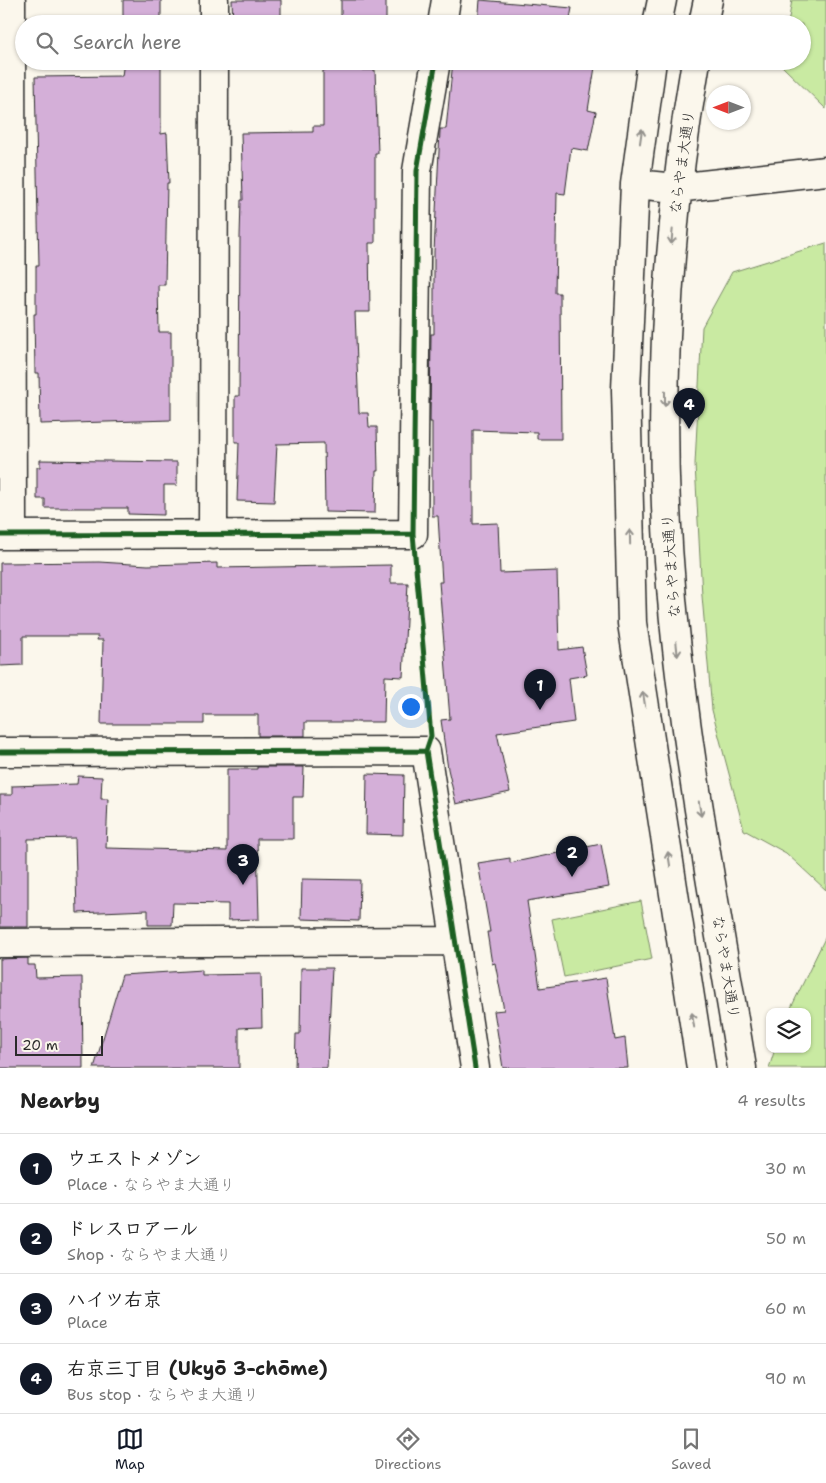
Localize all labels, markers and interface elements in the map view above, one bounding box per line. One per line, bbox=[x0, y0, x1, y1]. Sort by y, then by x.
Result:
search box bbox=[15, 15, 811, 70]
icon: search bbox=[33, 29, 61, 57]
text: Search here bbox=[73, 30, 182, 55]
north arrow bbox=[706, 85, 751, 130]
street label: ならやま大通り bbox=[665, 109, 699, 215]
one-way arrow bbox=[637, 128, 647, 144]
one-way arrow bbox=[668, 229, 677, 245]
pin: 4 bbox=[673, 388, 705, 429]
one-way arrow bbox=[660, 390, 670, 407]
street label: ならやま大通り bbox=[657, 513, 685, 619]
one-way arrow bbox=[625, 529, 634, 545]
one-way arrow bbox=[672, 640, 682, 656]
pin: 1 bbox=[524, 669, 556, 710]
one-way arrow bbox=[638, 691, 648, 707]
your location bbox=[398, 694, 424, 720]
one-way arrow bbox=[695, 801, 705, 817]
pin: 2 bbox=[556, 836, 588, 877]
pin: 3 bbox=[227, 844, 259, 885]
one-way arrow bbox=[663, 852, 673, 868]
street label: ならやま大通り bbox=[708, 914, 744, 1020]
map controls bbox=[766, 1008, 811, 1053]
button: layers bbox=[766, 1008, 811, 1053]
one-way arrow bbox=[688, 1012, 698, 1028]
scale bar bbox=[15, 1033, 102, 1056]
text: 20 m bbox=[22, 1036, 58, 1054]
text: Nearby bbox=[20, 1087, 100, 1115]
text: 4 results bbox=[737, 1090, 806, 1111]
text: ウエストメゾン bbox=[67, 1146, 202, 1171]
text: 1 bbox=[32, 1158, 40, 1179]
text: 30 m bbox=[765, 1158, 806, 1179]
text: Place · ならやま大通り bbox=[67, 1174, 235, 1195]
text: ドレスロアール bbox=[67, 1216, 198, 1241]
text: 2 bbox=[30, 1228, 42, 1249]
text: 50 m bbox=[766, 1228, 806, 1249]
text: Shop · ならやま大通り bbox=[67, 1244, 232, 1265]
text: ハイツ右京 bbox=[67, 1287, 162, 1312]
text: 3 bbox=[30, 1298, 42, 1319]
text: 60 m bbox=[765, 1298, 806, 1319]
text: Place bbox=[67, 1312, 108, 1333]
text: 右京三丁目 (Ukyō 3-chōme) bbox=[67, 1356, 328, 1381]
text: 4 bbox=[30, 1368, 42, 1389]
text: 90 m bbox=[765, 1368, 806, 1389]
text: Bus stop · ならやま大通り bbox=[67, 1384, 259, 1405]
tab: Map bbox=[115, 1425, 145, 1473]
tab: Directions bbox=[375, 1425, 441, 1473]
tab: Saved bbox=[671, 1425, 711, 1473]

